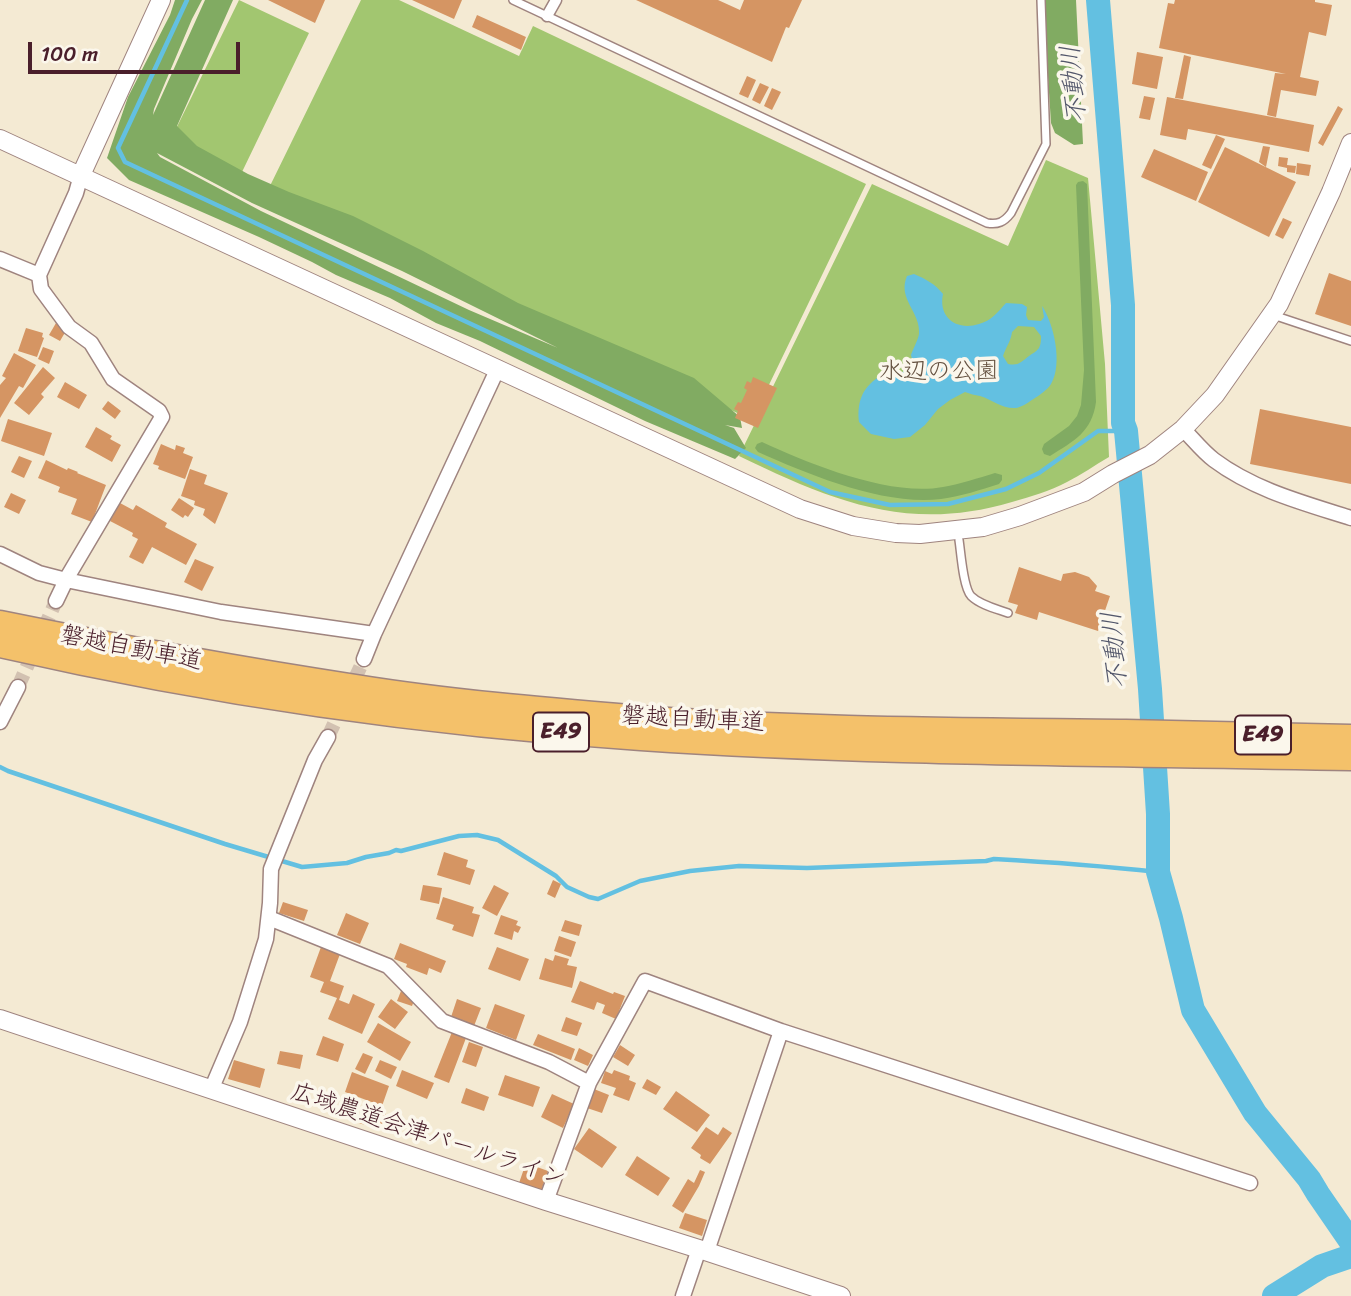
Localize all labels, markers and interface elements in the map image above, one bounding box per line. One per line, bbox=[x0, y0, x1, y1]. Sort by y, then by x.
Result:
scale bar bbox=[32, 28, 243, 72]
text: 100 m bbox=[41, 35, 98, 73]
water label: 不動川 bbox=[1056, 44, 1094, 124]
park label: 水辺の公園 bbox=[879, 358, 999, 386]
water label: 不動川 bbox=[1097, 610, 1135, 690]
street label: 磐越自動車道 bbox=[58, 621, 204, 677]
street label: 磐越自動車道 bbox=[620, 702, 766, 738]
road number: E49 bbox=[533, 712, 589, 752]
road number: E49 bbox=[1235, 716, 1291, 754]
street label: 広域農道会津パールライン bbox=[287, 1078, 569, 1194]

